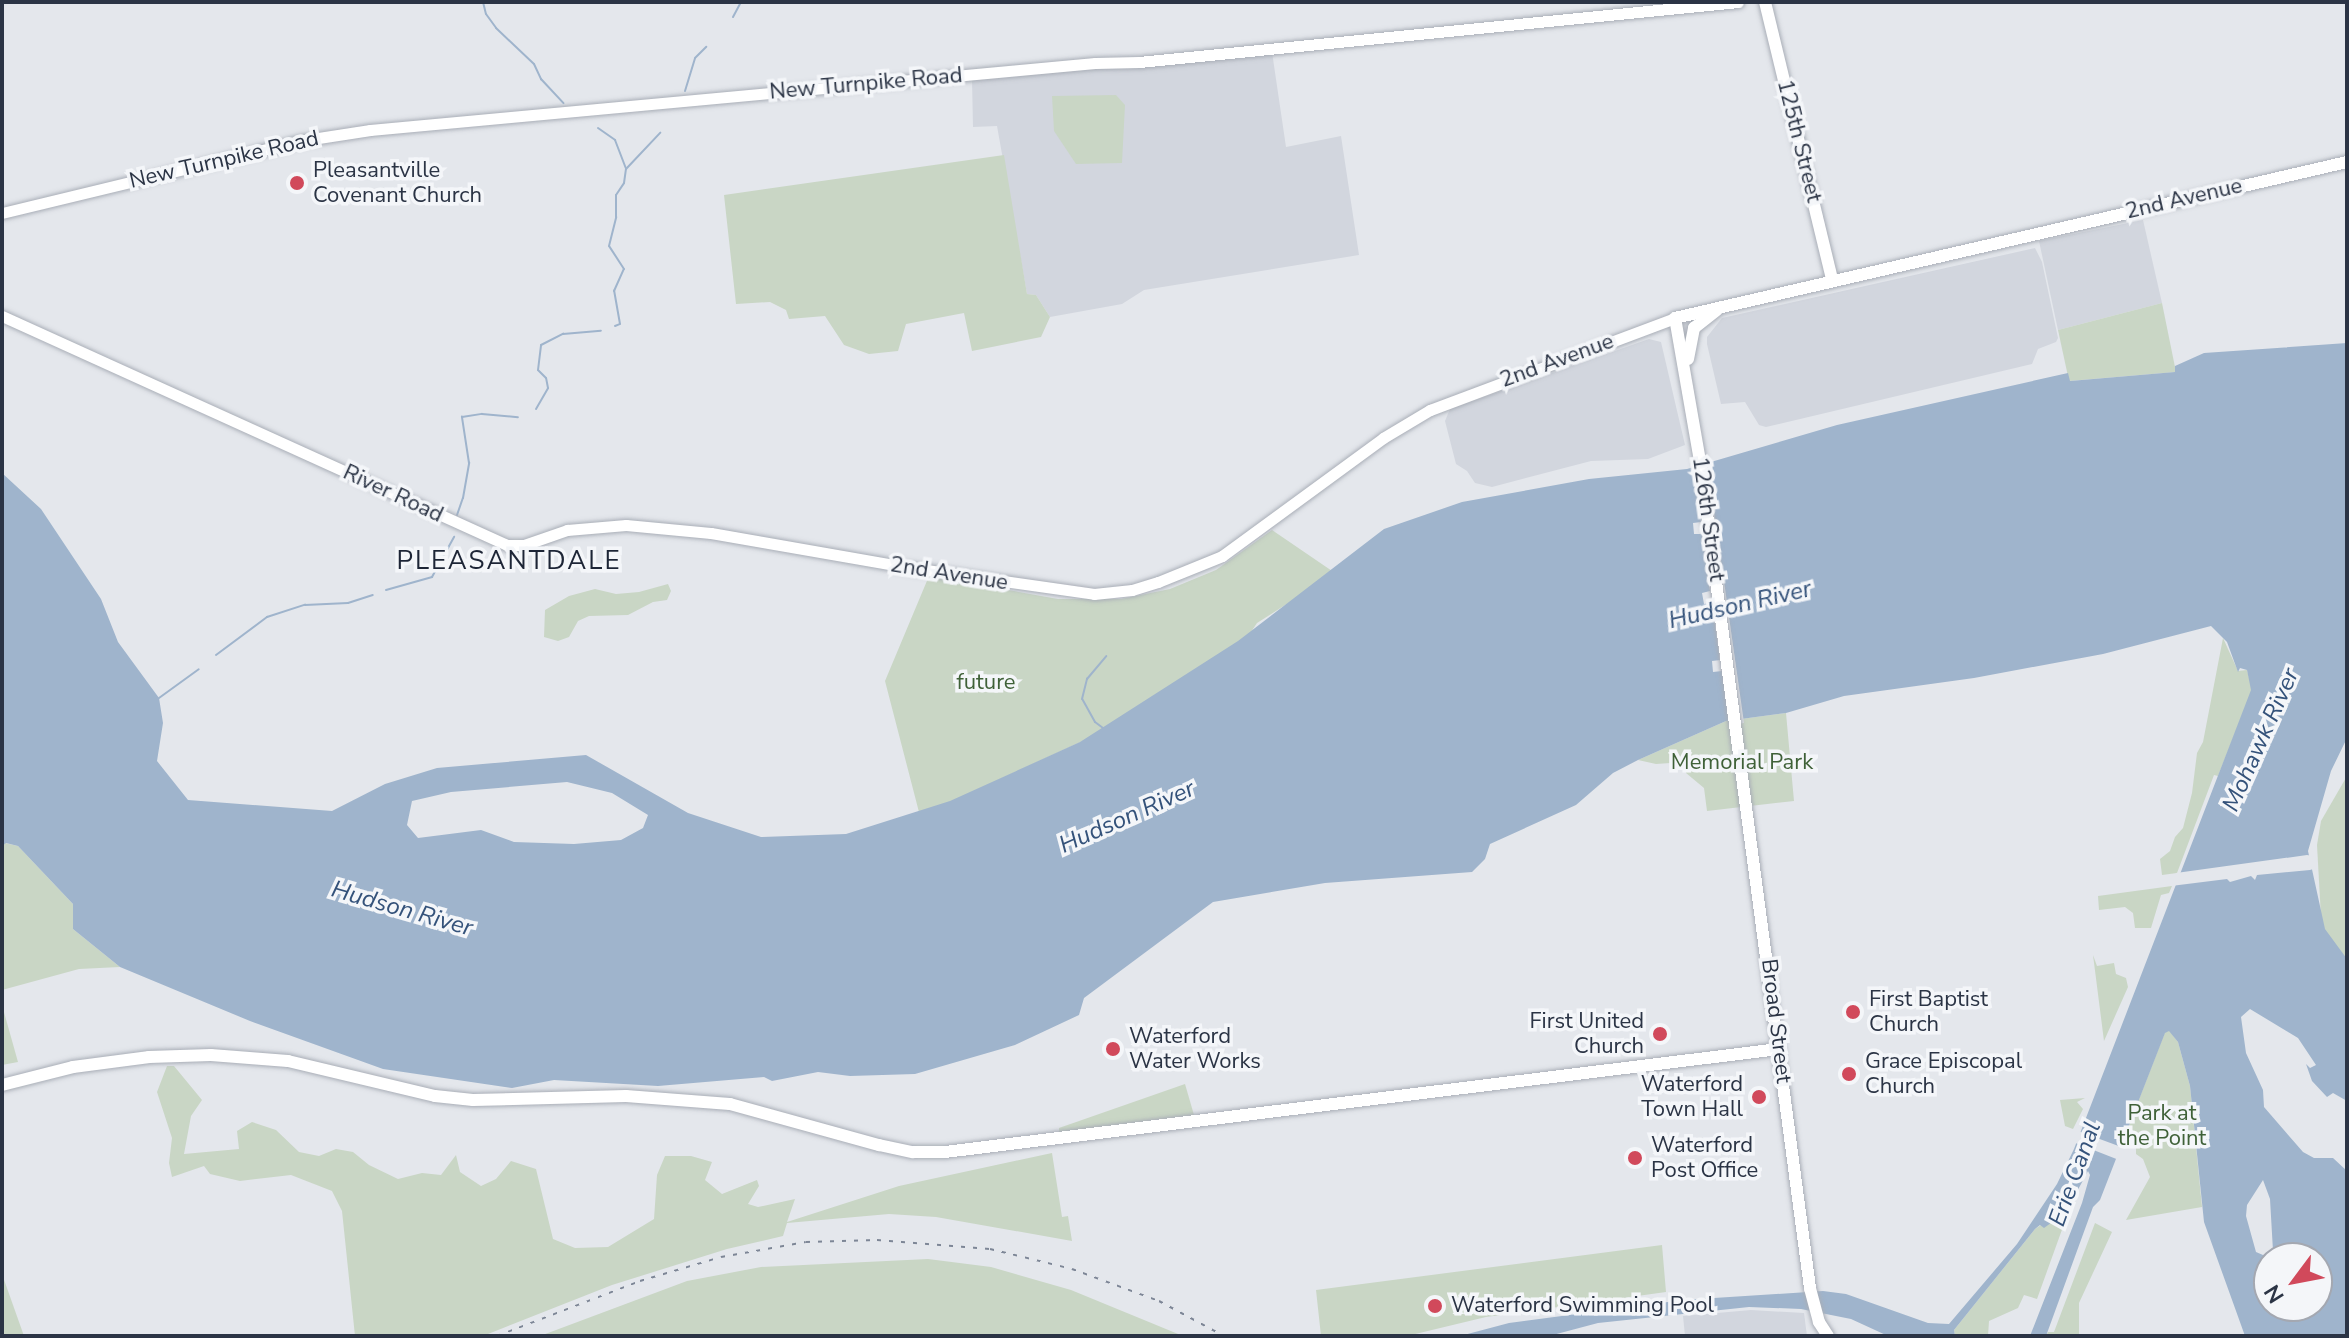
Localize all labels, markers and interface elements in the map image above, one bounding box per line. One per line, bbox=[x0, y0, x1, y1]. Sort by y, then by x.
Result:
street label: New Turnpike Road bbox=[768, 62, 964, 106]
street label: 125th Street bbox=[1771, 77, 1827, 205]
street label: New Turnpike Road bbox=[127, 125, 321, 195]
place label: Pleasantville Covenant Church bbox=[313, 157, 482, 208]
street label: 2nd Avenue bbox=[2123, 173, 2245, 225]
marker: Pleasantville Covenant Church bbox=[288, 174, 306, 192]
street label: 2nd Avenue bbox=[1497, 328, 1617, 394]
street label: 126th Street bbox=[1686, 455, 1730, 583]
street label: River Road bbox=[339, 459, 447, 529]
district label: PLEASANTDALE bbox=[396, 545, 622, 577]
street label: 2nd Avenue bbox=[888, 552, 1010, 596]
water label: Hudson River bbox=[1666, 575, 1814, 635]
water label: Mohawk River bbox=[2217, 664, 2305, 816]
park label: future bbox=[956, 670, 1016, 696]
park label: Memorial Park bbox=[1671, 750, 1813, 776]
water label: Hudson River bbox=[1055, 774, 1199, 860]
water label: Hudson River bbox=[328, 875, 476, 943]
street label: Broad Street bbox=[1755, 957, 1797, 1085]
place label: First Baptist Church bbox=[1869, 986, 1988, 1038]
marker: First Baptist Church bbox=[1844, 1003, 1862, 1021]
place label: First United Church bbox=[1530, 1008, 1644, 1060]
place label: Waterford Water Works bbox=[1129, 1023, 1261, 1074]
marker: First United Church bbox=[1651, 1025, 1669, 1043]
marker: Waterford Water Works bbox=[1104, 1040, 1122, 1058]
place label: Grace Episcopal Church bbox=[1865, 1048, 2022, 1100]
marker: Grace Episcopal Church bbox=[1840, 1065, 1858, 1083]
place label: Waterford Town Hall bbox=[1641, 1071, 1743, 1122]
marker: Waterford Town Hall bbox=[1750, 1088, 1768, 1106]
park label: Park at the Point bbox=[2118, 1100, 2206, 1152]
water label: Erie Canal bbox=[2043, 1118, 2107, 1230]
place label: Waterford Post Office bbox=[1651, 1132, 1758, 1184]
marker: Waterford Post Office bbox=[1626, 1149, 1644, 1167]
north arrow bbox=[2253, 1242, 2333, 1322]
text: N bbox=[2257, 1279, 2291, 1309]
place label: Waterford Swimming Pool bbox=[1451, 1293, 1714, 1319]
marker: Waterford Swimming Pool bbox=[1426, 1297, 1444, 1315]

